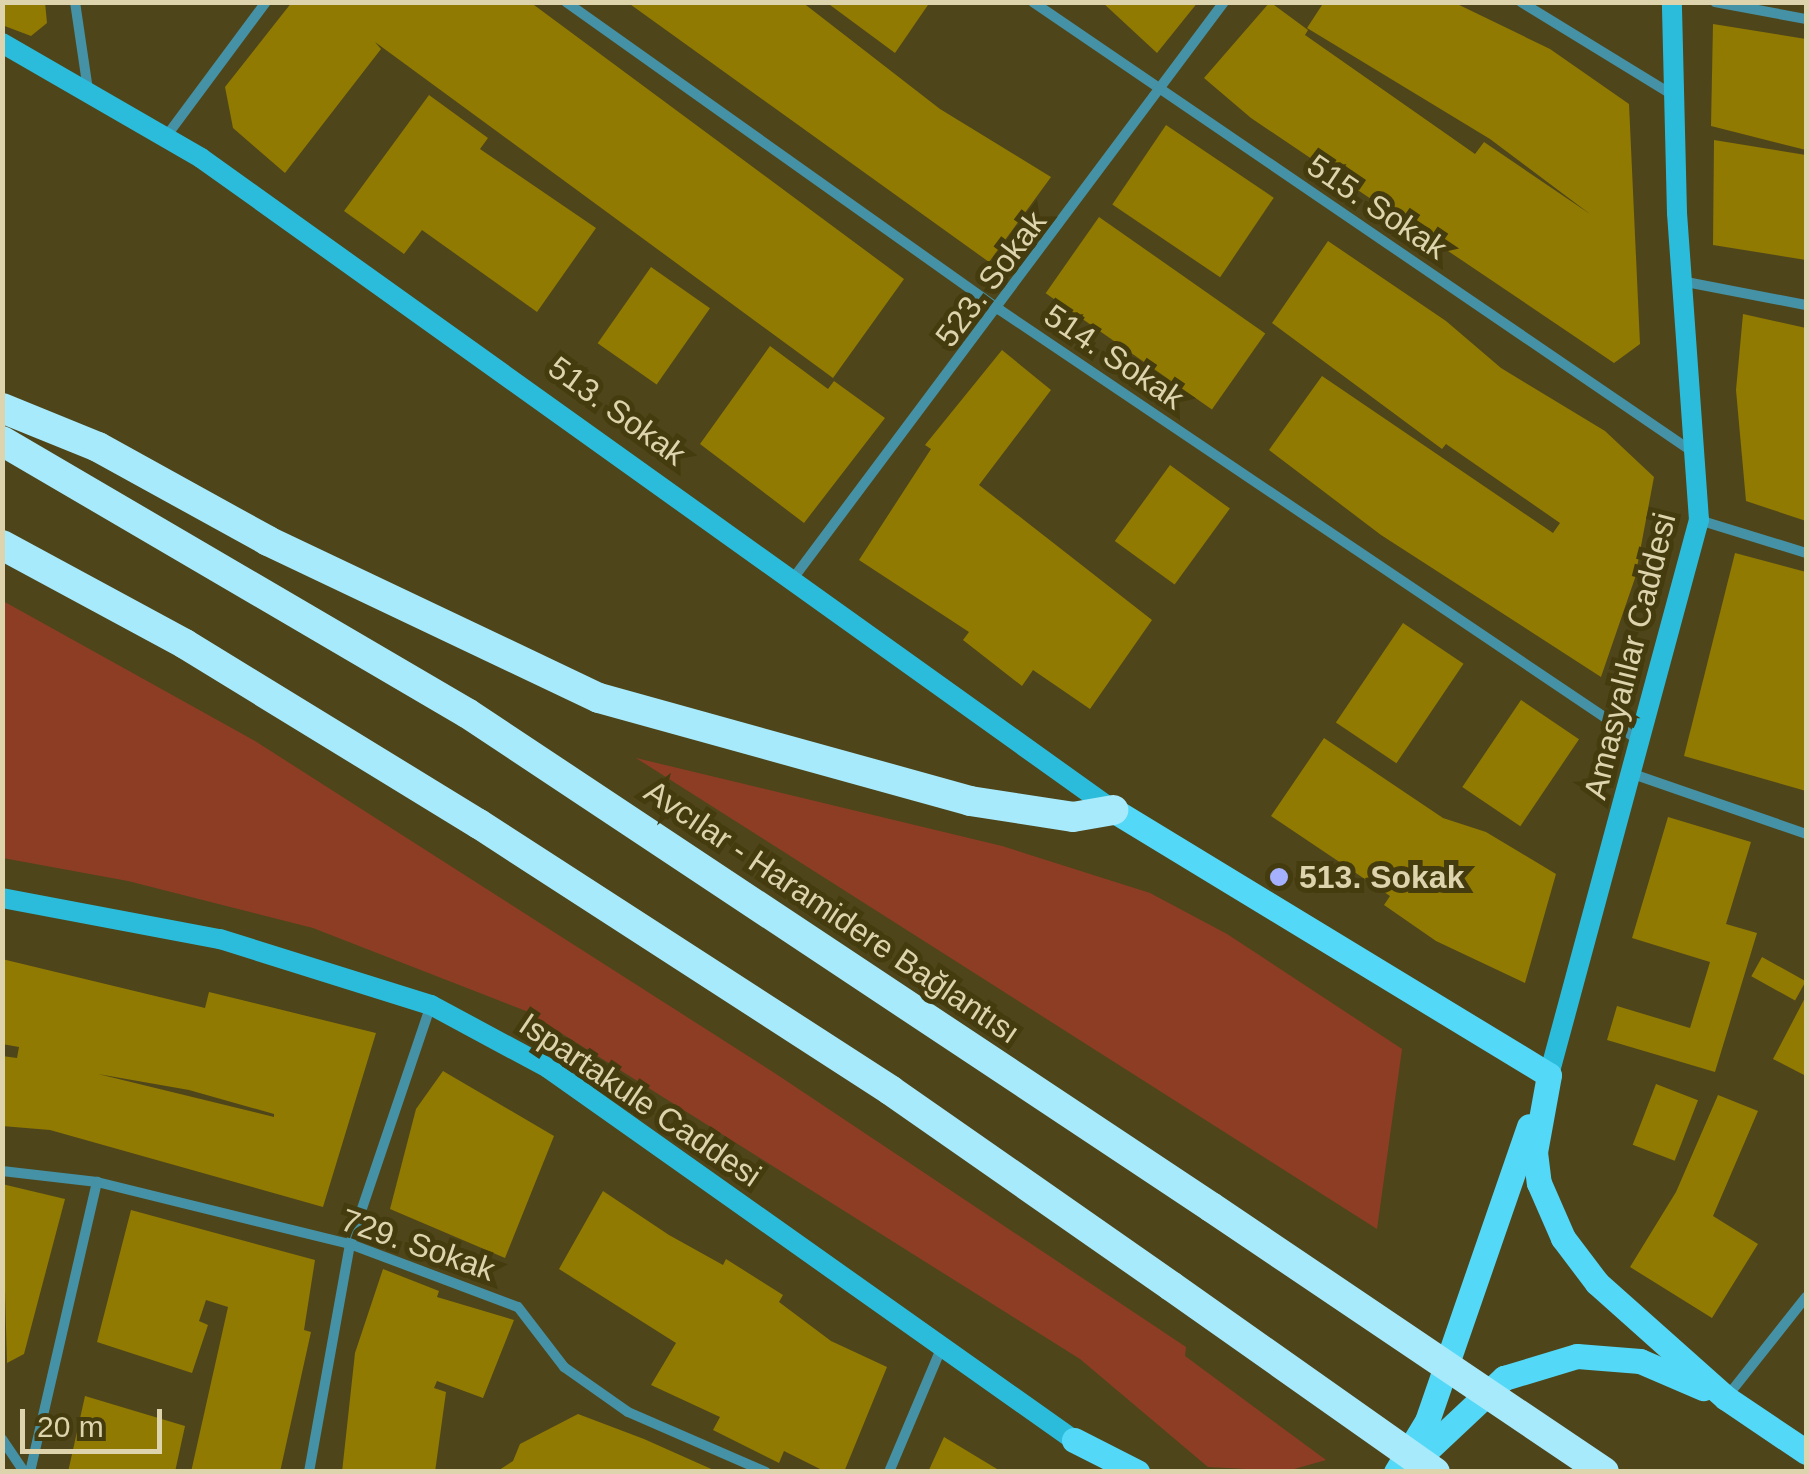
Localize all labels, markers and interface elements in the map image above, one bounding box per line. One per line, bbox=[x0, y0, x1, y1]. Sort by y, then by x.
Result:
street label: 515. Sokak bbox=[1300, 146, 1454, 268]
street label: 523. Sokak bbox=[927, 204, 1055, 354]
street label: 514. Sokak bbox=[1037, 296, 1191, 418]
street label: 513. Sokak bbox=[541, 348, 693, 474]
street label: Amasyalılar Caddesi bbox=[1576, 509, 1684, 803]
street label: Avcılar - Haramidere Bağlantısı bbox=[637, 772, 1027, 1052]
place label: 513. Sokak bbox=[1299, 858, 1464, 896]
marker: 513. Sokak bbox=[1268, 866, 1290, 888]
street label: Ispartakule Caddesi bbox=[512, 1005, 768, 1195]
street label: 729. Sokak bbox=[336, 1201, 500, 1289]
scale bar bbox=[25, 1389, 168, 1451]
text: 20 m bbox=[37, 1410, 104, 1443]

